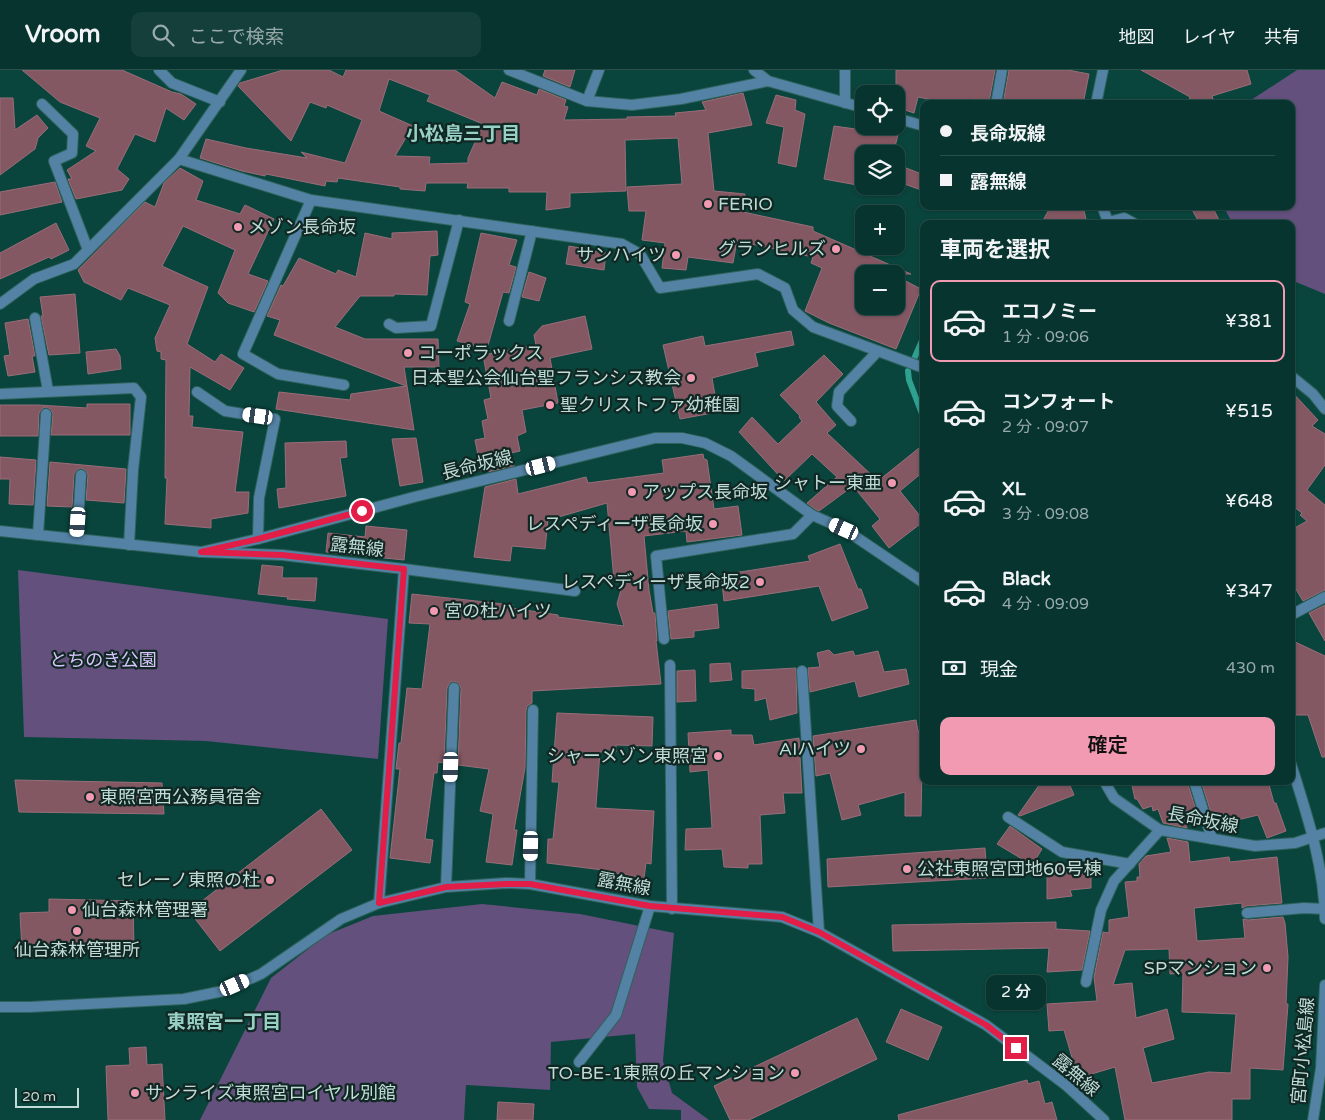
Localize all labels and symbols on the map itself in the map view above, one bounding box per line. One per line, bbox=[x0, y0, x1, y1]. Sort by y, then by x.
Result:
district label: 小松島三丁目 bbox=[406, 123, 520, 145]
place label: FERIO bbox=[718, 193, 773, 215]
marker: FERIO bbox=[702, 198, 714, 210]
place label: メゾン長命坂 bbox=[248, 216, 356, 238]
marker: メゾン長命坂 bbox=[232, 221, 244, 233]
place label: グランヒルズ bbox=[718, 238, 826, 260]
marker: グランヒルズ bbox=[830, 243, 842, 255]
place label: サンハイツ bbox=[576, 244, 666, 266]
marker: サンハイツ bbox=[670, 249, 682, 261]
place label: コーポラックス bbox=[418, 342, 543, 364]
marker: コーポラックス bbox=[402, 347, 414, 359]
place label: 日本聖公会仙台聖フランシス教会 bbox=[411, 367, 681, 389]
marker: 日本聖公会仙台聖フランシス教会 bbox=[685, 372, 697, 384]
place label: 聖クリストファ幼稚園 bbox=[560, 394, 740, 416]
marker: 聖クリストファ幼稚園 bbox=[544, 399, 556, 411]
car bbox=[242, 406, 273, 426]
street label: 長命坂線 bbox=[439, 446, 515, 484]
car bbox=[524, 455, 557, 477]
place label: シャトー東亜 bbox=[774, 472, 882, 494]
marker: シャトー東亜 bbox=[886, 477, 898, 489]
place label: アップス長命坂 bbox=[642, 481, 768, 503]
marker: アップス長命坂 bbox=[626, 486, 638, 498]
route start bbox=[351, 500, 373, 522]
car bbox=[69, 507, 86, 537]
place label: レスペディーザ長命坂 bbox=[526, 513, 703, 535]
car bbox=[827, 516, 860, 542]
marker: レスペディーザ長命坂 bbox=[707, 518, 719, 530]
street label: 露無線 bbox=[329, 533, 385, 561]
place label: レスペディーザ長命坂2 bbox=[562, 571, 750, 593]
marker: レスペディーザ長命坂2 bbox=[754, 576, 766, 588]
place label: 宮の杜ハイツ bbox=[444, 600, 552, 622]
marker: 宮の杜ハイツ bbox=[428, 605, 440, 617]
park label: とちのき公園 bbox=[49, 649, 157, 671]
place label: AIハイツ bbox=[779, 738, 851, 760]
marker: AIハイツ bbox=[855, 743, 867, 755]
place label: シャーメゾン東照宮 bbox=[547, 745, 708, 767]
marker: シャーメゾン東照宮 bbox=[712, 750, 724, 762]
car bbox=[442, 752, 459, 782]
place label: 東照宮西公務員宿舎 bbox=[100, 786, 262, 808]
marker: 東照宮西公務員宿舎 bbox=[84, 791, 96, 803]
street label: 長命坂線 bbox=[1166, 802, 1240, 838]
car bbox=[523, 831, 538, 861]
place label: 公社東照宮団地60号棟 bbox=[917, 858, 1102, 880]
marker: 公社東照宮団地60号棟 bbox=[901, 863, 913, 875]
street label: 露無線 bbox=[595, 868, 653, 900]
place label: セレーノ東照の杜 bbox=[117, 869, 260, 891]
marker: セレーノ東照の杜 bbox=[264, 874, 276, 886]
place label: 仙台森林管理署 bbox=[82, 899, 208, 921]
marker: 仙台森林管理署 bbox=[66, 904, 78, 916]
marker: 仙台森林管理所 bbox=[71, 925, 83, 937]
place label: 仙台森林管理所 bbox=[14, 939, 140, 961]
place label: SPマンション bbox=[1144, 957, 1257, 979]
marker: SPマンション bbox=[1261, 962, 1273, 974]
car bbox=[218, 972, 251, 998]
callout: 2 分 bbox=[986, 976, 1046, 1010]
street label: 宮町小松島線 bbox=[1287, 996, 1319, 1106]
district label: 東照宮一丁目 bbox=[167, 1011, 281, 1033]
route end bbox=[1005, 1037, 1027, 1059]
street label: 露無線 bbox=[1048, 1049, 1104, 1101]
place label: TO-BE-1東照の丘マンション bbox=[548, 1062, 785, 1084]
marker: TO-BE-1東照の丘マンション bbox=[789, 1067, 801, 1079]
place label: サンライズ東照宮ロイヤル別館 bbox=[145, 1082, 396, 1104]
scale bar bbox=[15, 1085, 79, 1108]
marker: サンライズ東照宮ロイヤル別館 bbox=[129, 1087, 141, 1099]

